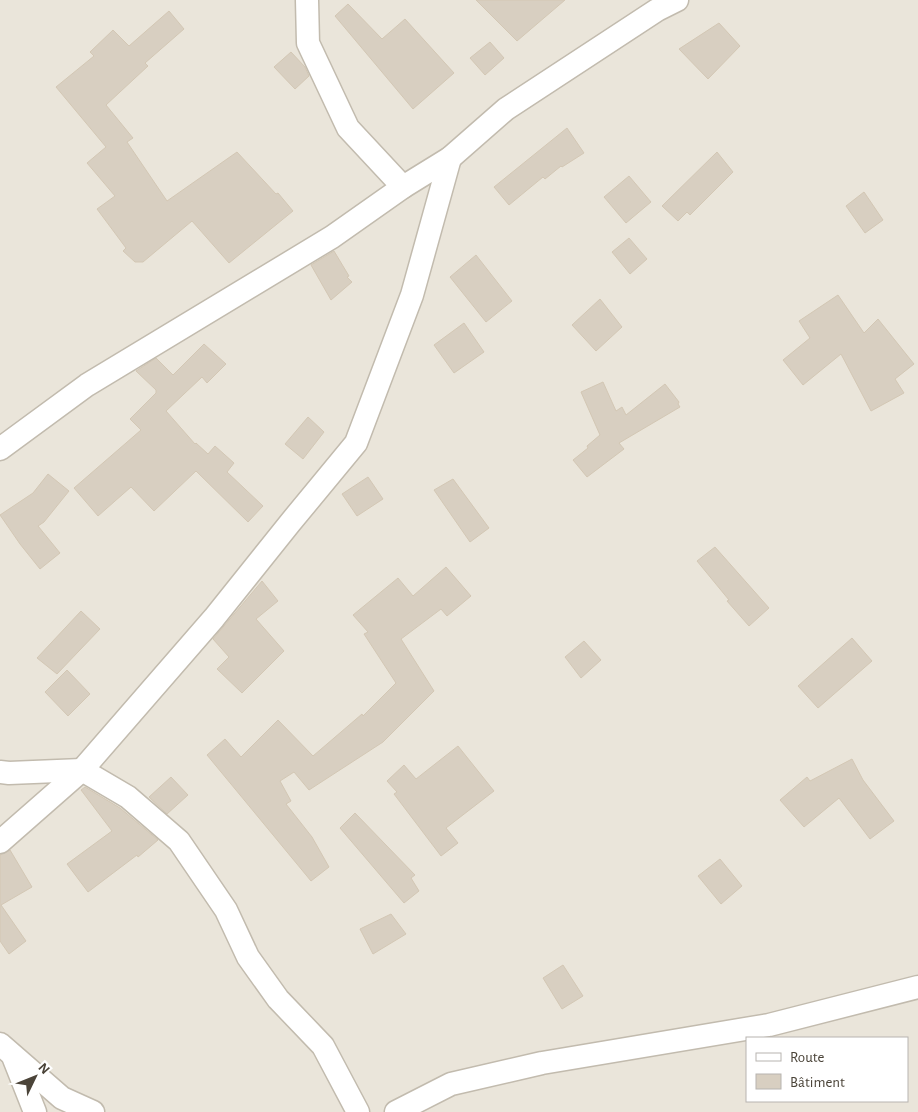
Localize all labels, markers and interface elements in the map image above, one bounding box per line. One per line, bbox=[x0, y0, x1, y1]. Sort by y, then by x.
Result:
legend bbox=[746, 1037, 908, 1102]
text: Route bbox=[790, 1050, 824, 1065]
north arrow bbox=[10, 1052, 60, 1102]
text: N bbox=[35, 1060, 52, 1077]
text: Bâtiment bbox=[790, 1075, 845, 1090]

